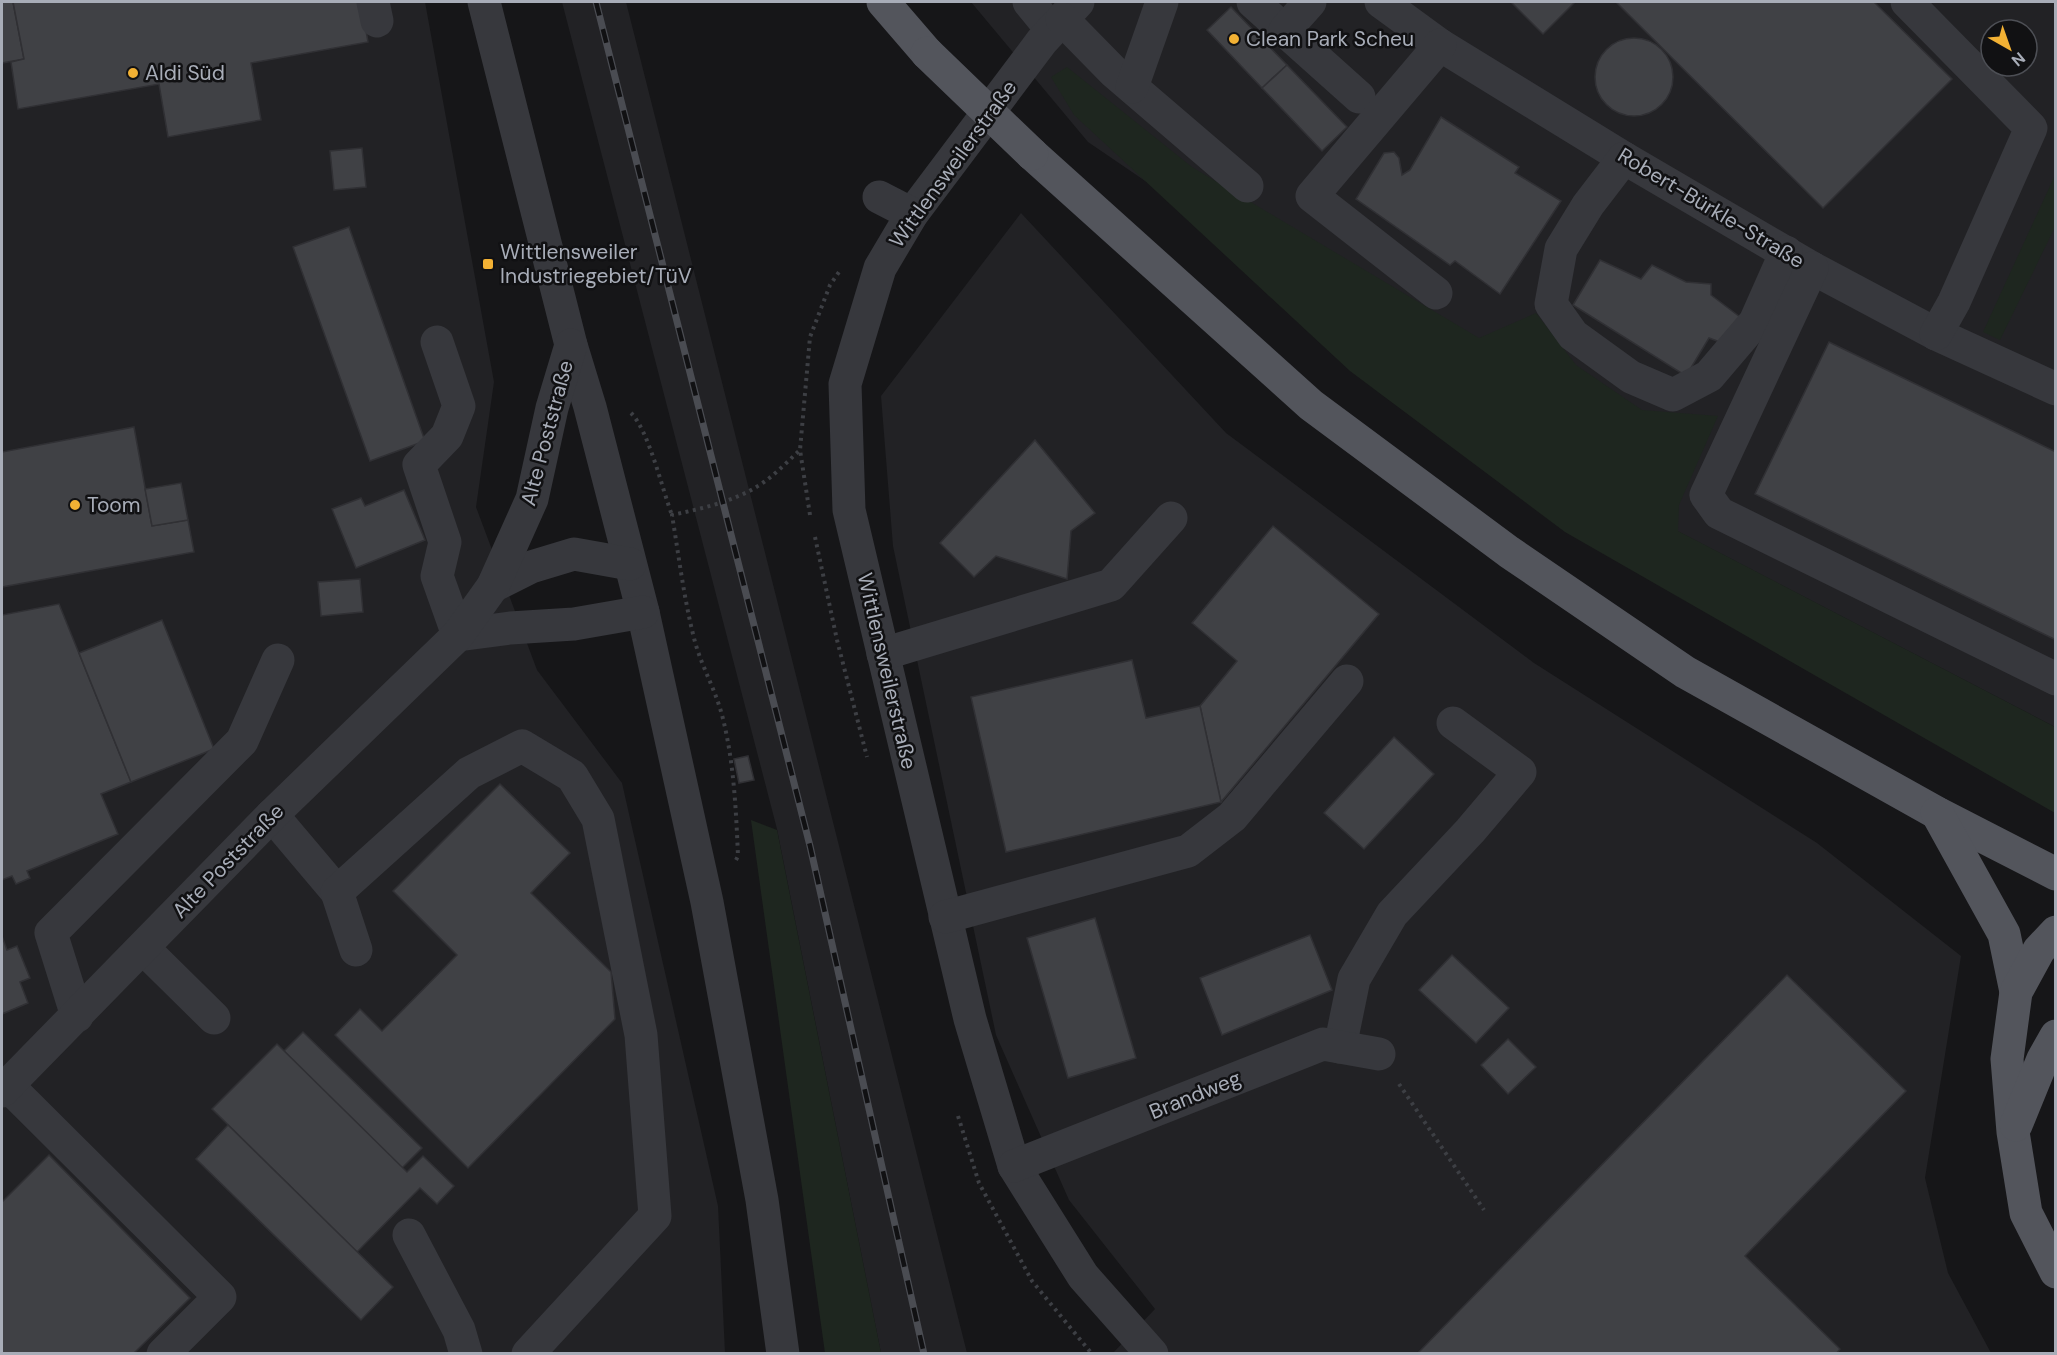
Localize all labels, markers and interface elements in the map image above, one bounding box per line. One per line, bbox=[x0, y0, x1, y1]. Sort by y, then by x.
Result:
north arrow bbox=[1979, 18, 2039, 78]
place label: Clean Park Scheu bbox=[1246, 25, 1414, 53]
marker: Clean Park Scheu bbox=[1227, 32, 1241, 46]
text: N bbox=[2007, 47, 2030, 71]
place label: Aldi Süd bbox=[145, 59, 225, 87]
marker: Aldi Süd bbox=[126, 66, 140, 80]
street label: Wittlensweilerstraße bbox=[883, 75, 1023, 253]
street label: Robert-Bürkle-Straße bbox=[1613, 141, 1810, 275]
place label: Wittlensweiler Industriegebiet/TüV bbox=[500, 238, 692, 290]
marker: Wittlensweiler Industriegebiet/TüV bbox=[481, 257, 495, 271]
street label: Alte Poststraße bbox=[514, 357, 580, 509]
place label: Toom bbox=[87, 491, 141, 519]
marker: Toom bbox=[68, 498, 82, 512]
street label: Wittlensweilerstraße bbox=[851, 570, 923, 772]
street label: Alte Poststraße bbox=[166, 797, 290, 924]
street label: Brandweg bbox=[1145, 1064, 1245, 1126]

